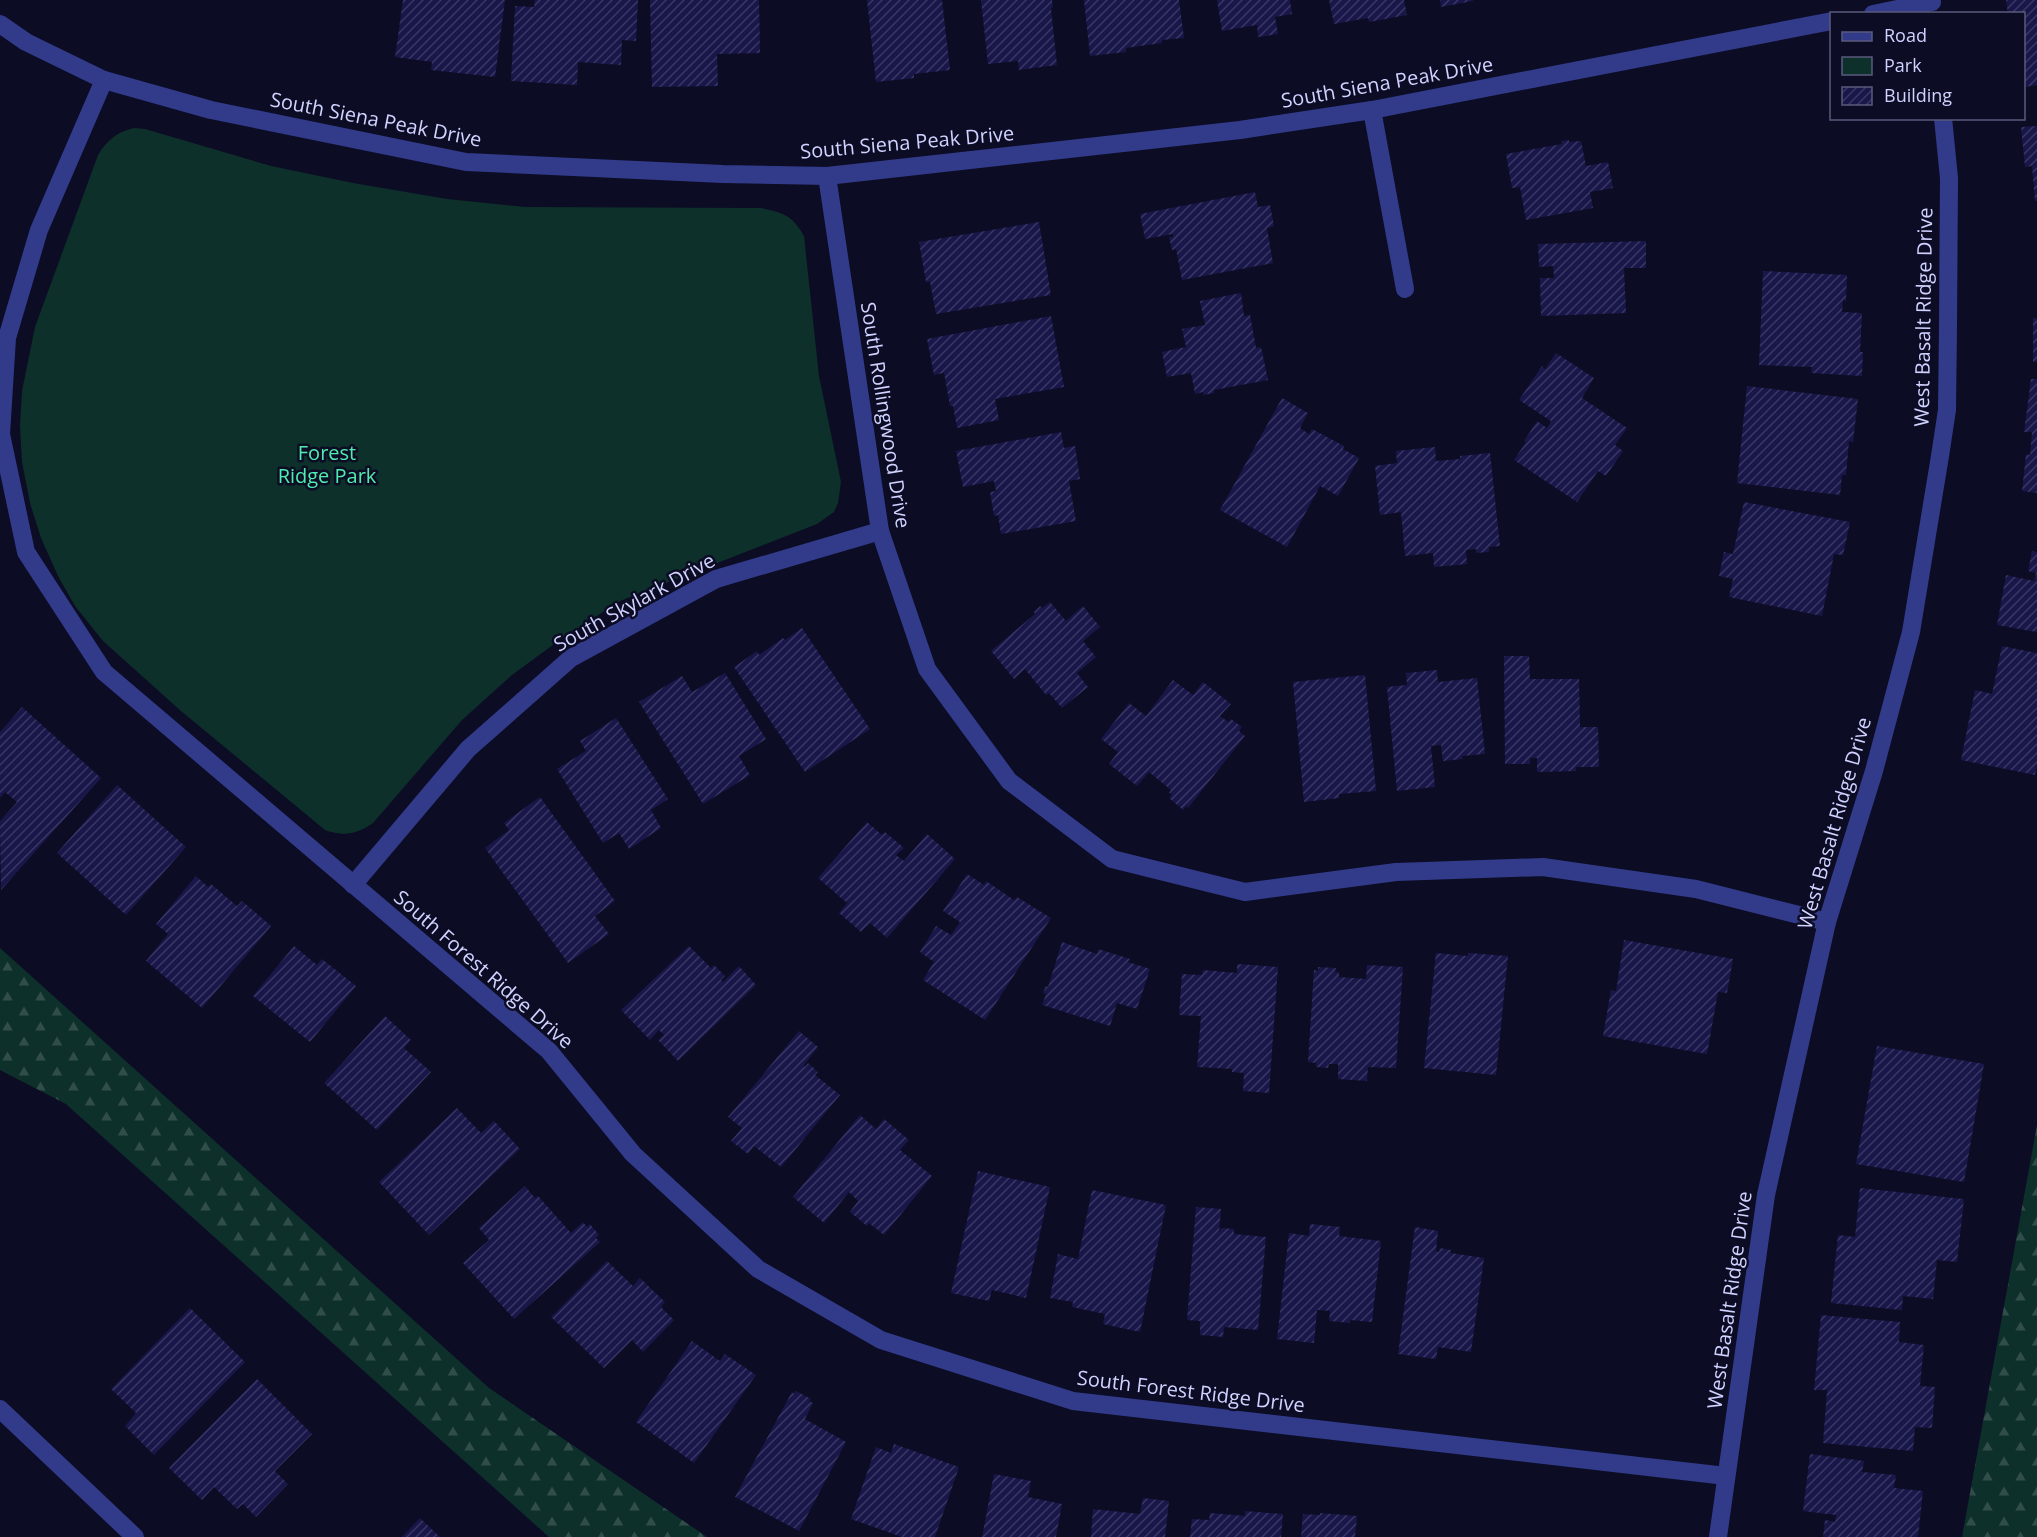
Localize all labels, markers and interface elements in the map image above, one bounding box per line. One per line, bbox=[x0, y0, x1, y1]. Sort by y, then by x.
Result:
legend bbox=[1830, 12, 2025, 120]
text: Road bbox=[1884, 23, 1927, 47]
street label: South Siena Peak Drive bbox=[1279, 50, 1495, 114]
text: Park bbox=[1884, 53, 1922, 77]
text: Building bbox=[1884, 83, 1952, 107]
street label: South Siena Peak Drive bbox=[268, 85, 484, 153]
street label: South Siena Peak Drive bbox=[799, 119, 1015, 165]
street label: West Basalt Ridge Drive bbox=[1908, 207, 1938, 427]
street label: South Rollingwood Drive bbox=[855, 300, 917, 530]
park label: Forest Ridge Park bbox=[278, 439, 377, 489]
street label: South Skylark Drive bbox=[549, 546, 719, 658]
street label: West Basalt Ridge Drive bbox=[1791, 714, 1877, 932]
street label: South Forest Ridge Drive bbox=[389, 884, 579, 1054]
street label: West Basalt Ridge Drive bbox=[1700, 1189, 1758, 1411]
street label: South Forest Ridge Drive bbox=[1076, 1364, 1306, 1418]

